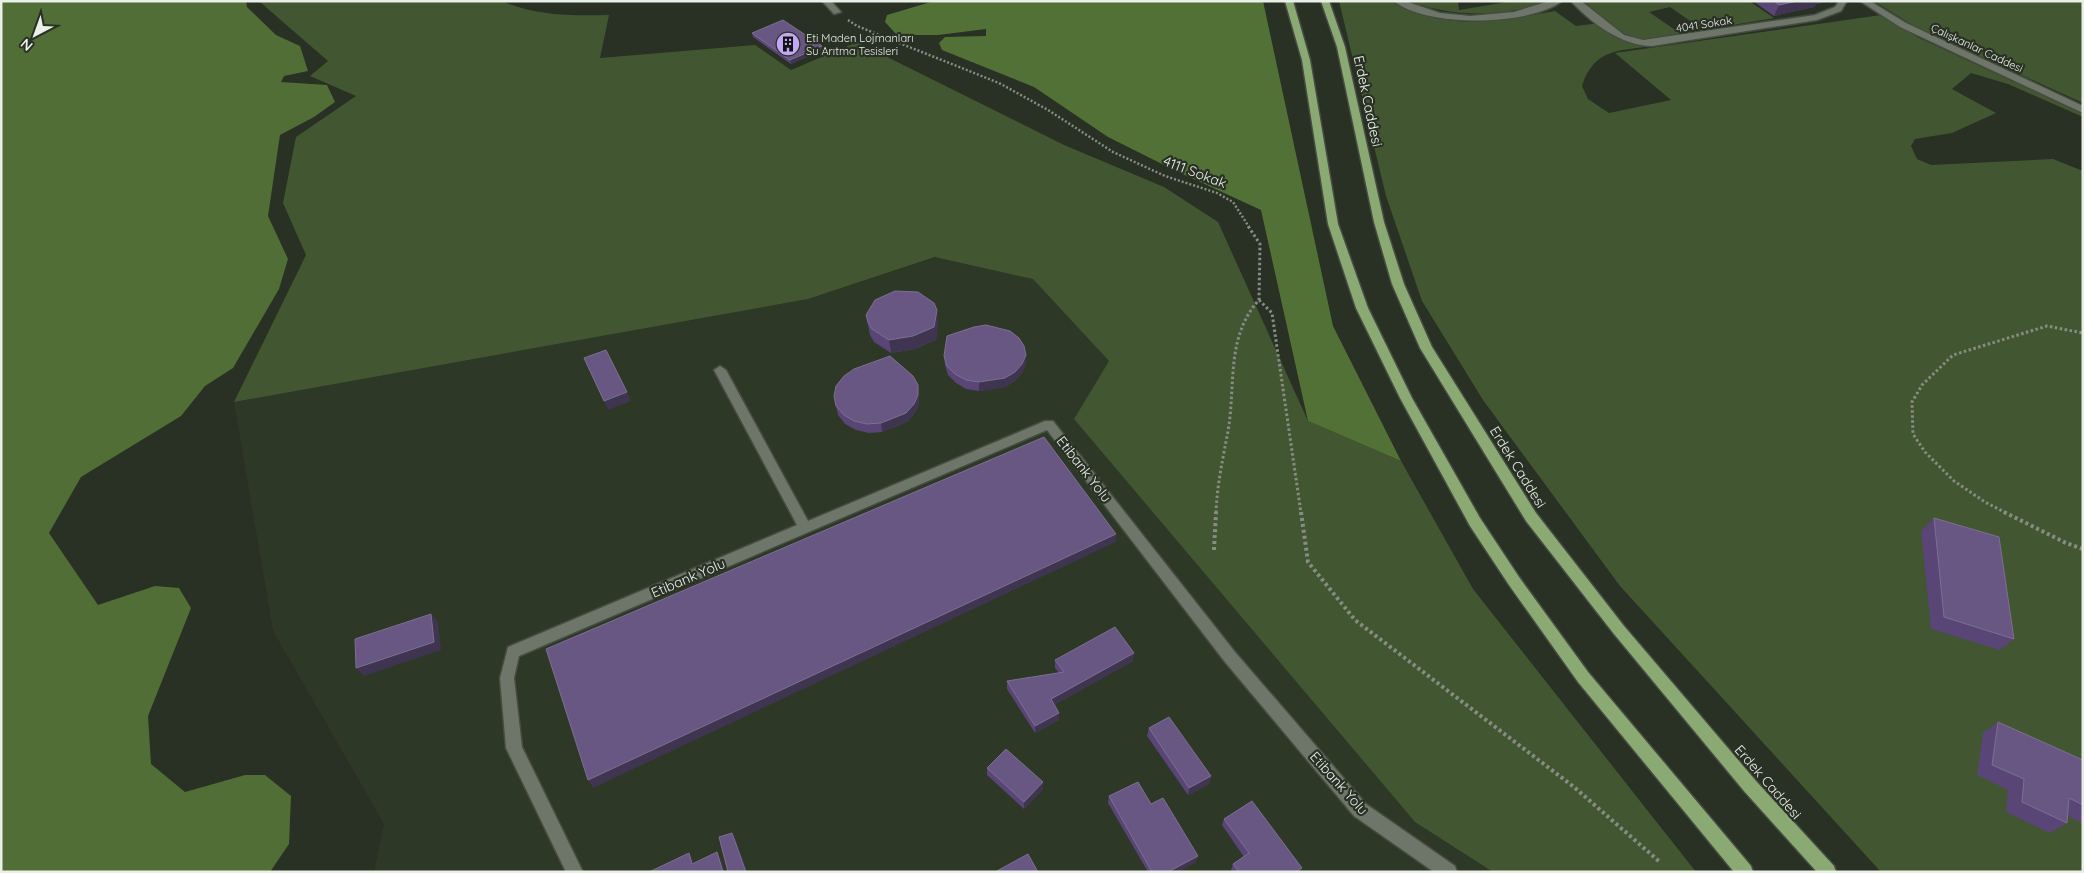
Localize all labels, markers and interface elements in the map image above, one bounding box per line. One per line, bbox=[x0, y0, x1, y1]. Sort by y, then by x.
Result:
north arrow bbox=[10, 10, 60, 60]
street label: 4041 Sokak bbox=[1675, 13, 1733, 35]
street label: Çalışkanlar Caddesi bbox=[1929, 21, 2025, 75]
building icon: Eti Maden Lojmanları Su Arıtma Tesisleri bbox=[775, 31, 801, 57]
place label: Eti Maden Lojmanları Su Arıtma Tesisleri bbox=[806, 31, 914, 58]
text: N bbox=[17, 35, 36, 55]
street label: Erdek Caddesi bbox=[1350, 54, 1386, 148]
street label: 4111 Sokak bbox=[1161, 152, 1229, 192]
street label: Erdek Caddesi bbox=[1486, 423, 1550, 511]
street label: Etibank Yolu bbox=[1053, 432, 1115, 506]
street label: Etibank Yolu bbox=[648, 554, 728, 602]
street label: Erdek Caddesi bbox=[1731, 741, 1805, 823]
street label: Etibank Yolu bbox=[1306, 748, 1372, 818]

